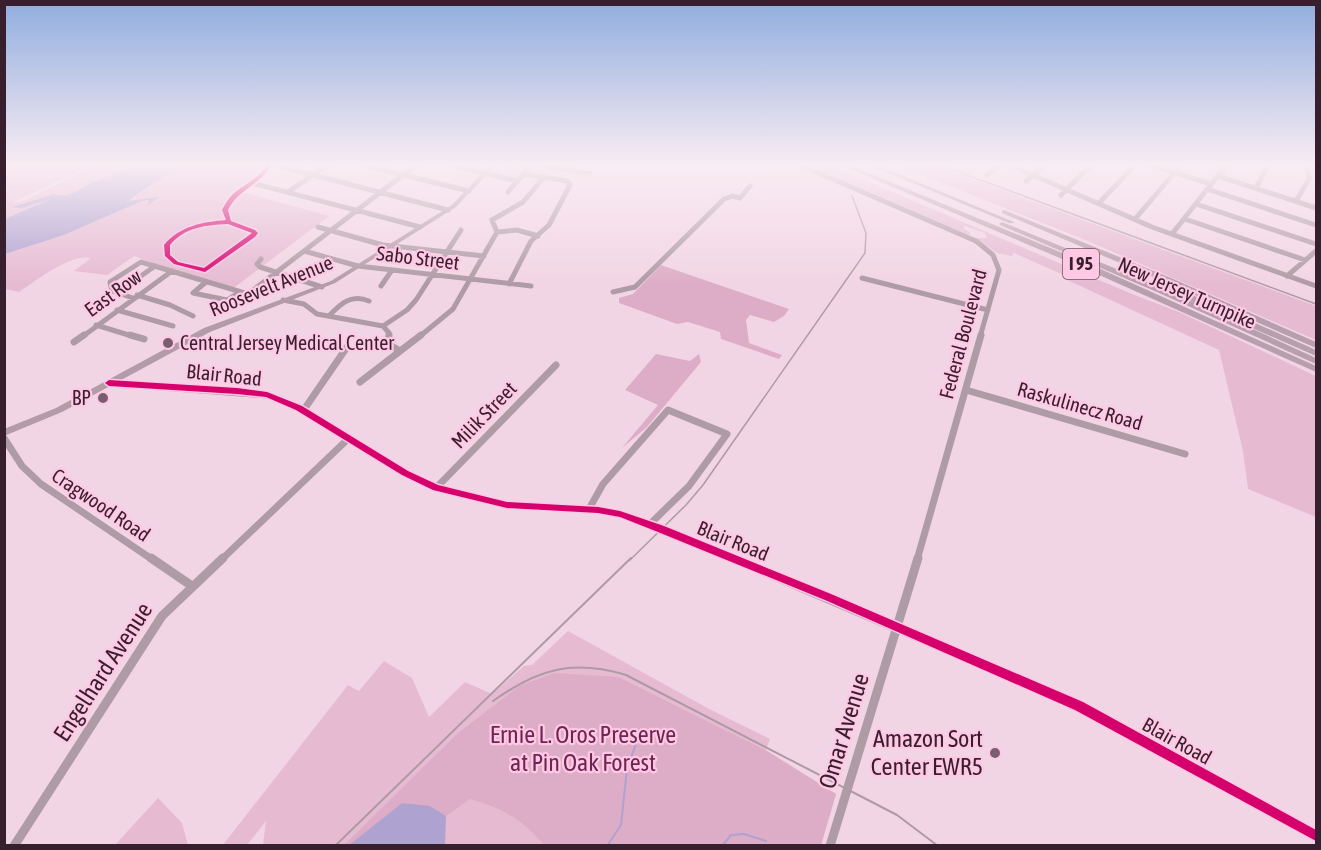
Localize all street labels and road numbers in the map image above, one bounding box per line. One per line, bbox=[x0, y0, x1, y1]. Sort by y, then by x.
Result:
street label: Sabo Street bbox=[375, 241, 461, 274]
road number: I 95 bbox=[1063, 249, 1099, 279]
street label: Roosevelt Avenue bbox=[206, 250, 336, 321]
street label: New Jersey Turnpike bbox=[1115, 252, 1260, 333]
street label: East Row bbox=[80, 264, 146, 321]
street label: Federal Boulevard bbox=[934, 267, 991, 401]
street label: Blair Road bbox=[185, 359, 263, 390]
street label: Milik Street bbox=[446, 377, 521, 453]
street label: Raskulinecz Road bbox=[1015, 377, 1145, 434]
street label: Cragwood Road bbox=[48, 463, 155, 546]
street label: Blair Road bbox=[694, 516, 772, 565]
street label: Engelhard Avenue bbox=[48, 597, 157, 746]
street label: Omar Avenue bbox=[813, 670, 874, 792]
street label: Blair Road bbox=[1139, 712, 1216, 769]

